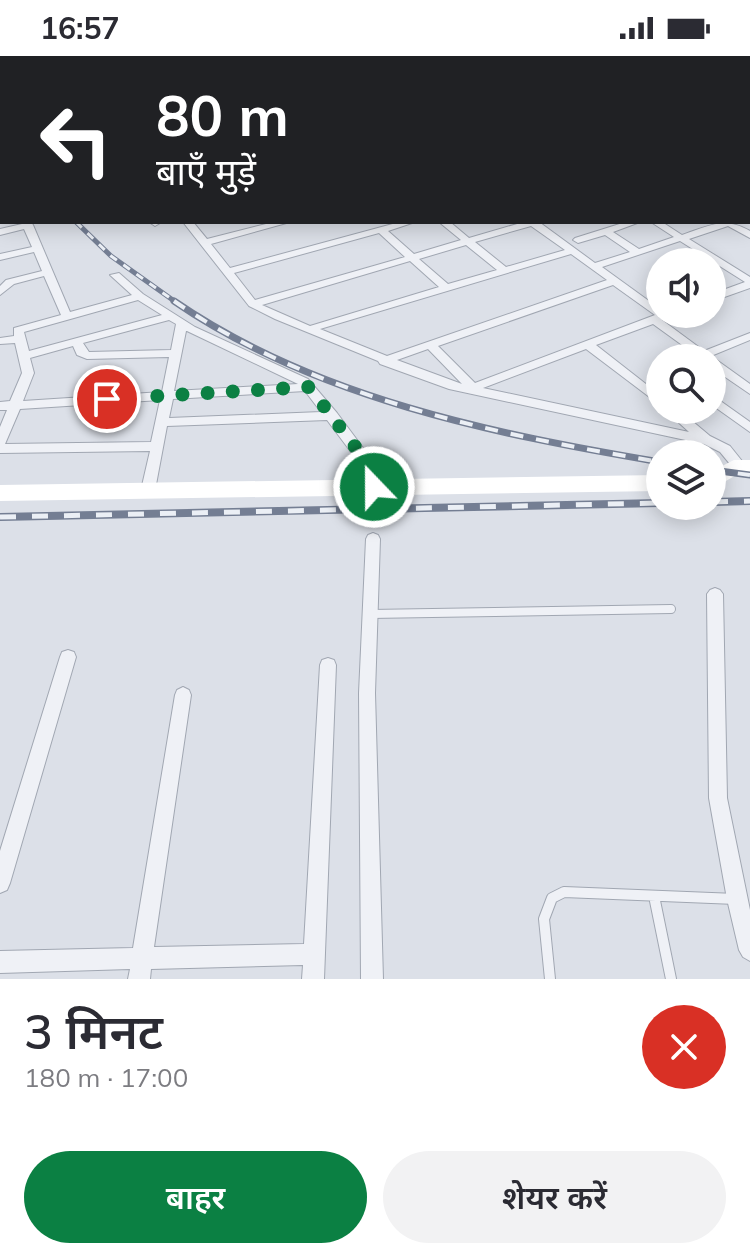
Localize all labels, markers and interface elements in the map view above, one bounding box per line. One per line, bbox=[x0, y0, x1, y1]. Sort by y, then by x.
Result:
text: 16:57 bbox=[40, 9, 119, 47]
text: 80 m bbox=[156, 80, 289, 150]
icon: left bbox=[24, 88, 128, 192]
text: बाएँ मुड़ें bbox=[156, 149, 256, 194]
map controls bbox=[646, 248, 726, 520]
button: sound bbox=[646, 248, 726, 328]
button: search bbox=[646, 344, 726, 424]
pin bbox=[73, 365, 141, 433]
icon: arrive bbox=[85, 377, 129, 421]
button: layers bbox=[646, 440, 726, 520]
position arrow bbox=[332, 445, 416, 529]
text: 3 मिनट bbox=[24, 1001, 163, 1061]
button: close bbox=[642, 1005, 726, 1089]
text: 180 m · 17:00 bbox=[24, 1061, 188, 1094]
button: बाहर bbox=[24, 1151, 367, 1243]
button: शेयर करें bbox=[383, 1151, 726, 1243]

